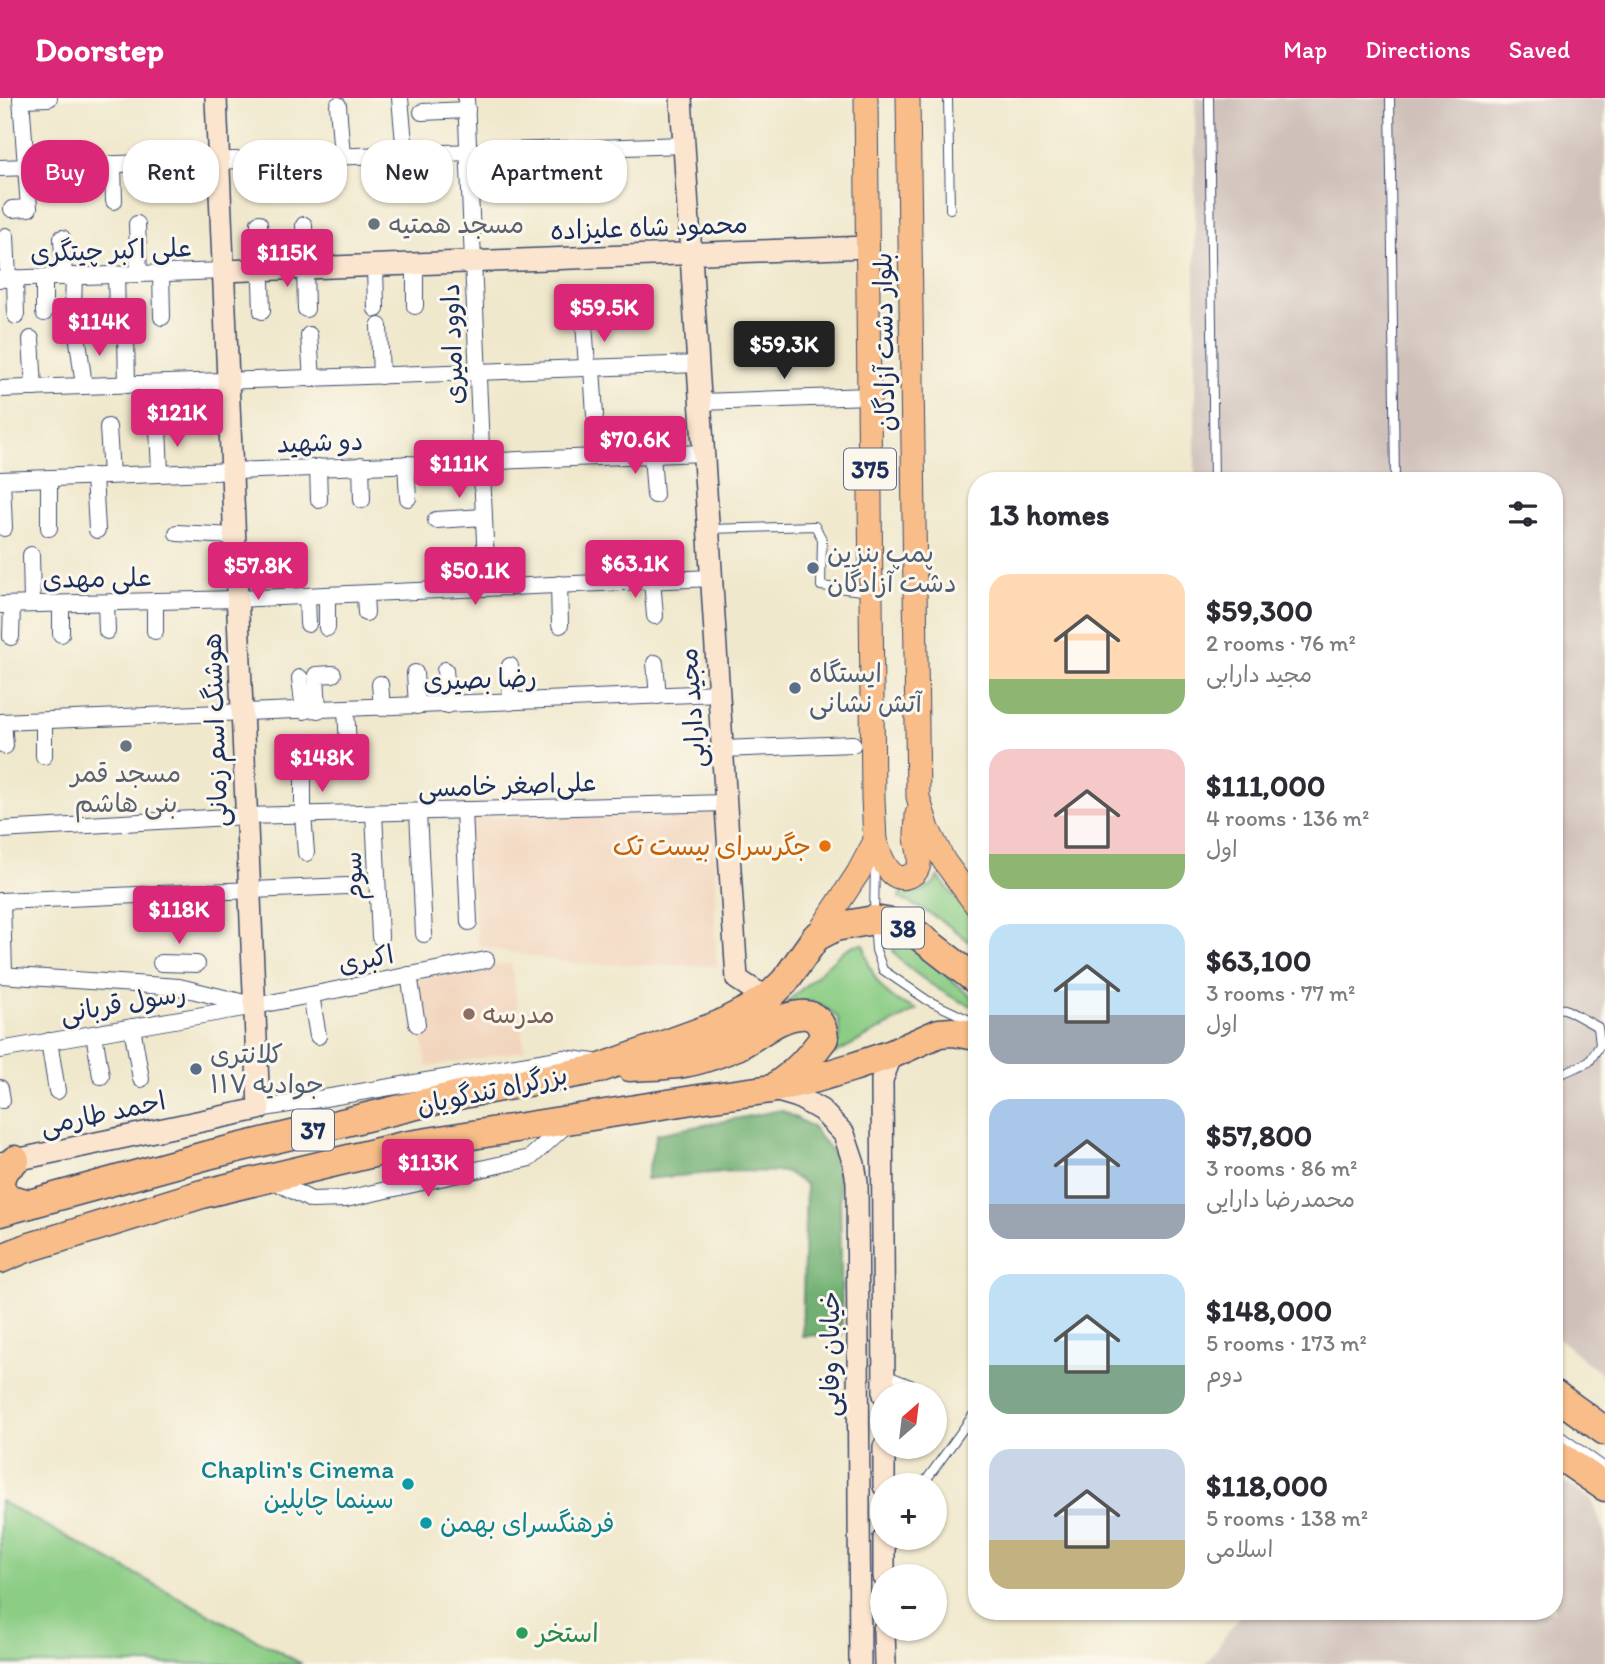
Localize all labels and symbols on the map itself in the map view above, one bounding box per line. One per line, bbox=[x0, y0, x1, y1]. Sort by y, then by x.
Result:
place label: مسجد همتیه bbox=[388, 208, 524, 240]
street label: محمود شاه علیزاده bbox=[550, 208, 748, 246]
marker: مسجد همتیه bbox=[366, 216, 382, 232]
pin: $115K bbox=[238, 230, 336, 289]
street label: علی اکبر چیتگری bbox=[30, 231, 192, 270]
street label: بلوار دشت آزادگان bbox=[866, 252, 902, 432]
street label: داوود امیری bbox=[434, 283, 470, 405]
pin: $59.5K bbox=[547, 285, 661, 344]
pin: $114K bbox=[50, 299, 148, 358]
pin: $59.3K bbox=[727, 322, 841, 381]
pin: $121K bbox=[128, 390, 226, 449]
pin: $70.6K bbox=[578, 416, 692, 476]
street label: دو شهید bbox=[276, 424, 364, 460]
pin: $111K bbox=[410, 440, 508, 500]
road number: 375 bbox=[844, 448, 896, 490]
place label: پمپ بنزین دشت آزادگان bbox=[827, 537, 957, 599]
pin: $63.1K bbox=[578, 540, 692, 600]
pin: $57.8K bbox=[201, 542, 315, 602]
pin: $50.1K bbox=[418, 547, 532, 607]
marker: پمپ بنزین دشت آزادگان bbox=[805, 560, 821, 576]
street label: علی مهدی bbox=[42, 561, 152, 596]
street label: هوشنگ اسم زمانی bbox=[196, 632, 238, 828]
street label: مجید دارابی bbox=[672, 647, 713, 769]
place label: ایستگاه آتش نشانی bbox=[809, 657, 923, 720]
street label: رضا بصیری bbox=[423, 661, 537, 697]
marker: ایستگاه آتش نشانی bbox=[787, 680, 803, 696]
pin: $148K bbox=[273, 734, 371, 794]
marker: مسجد قمر بنی هاشم bbox=[118, 738, 134, 754]
place label: مسجد قمر بنی هاشم bbox=[69, 757, 181, 823]
street label: علی‌اصغر خامسی bbox=[417, 766, 597, 805]
place label: جگرسرای بیست تک bbox=[613, 830, 811, 862]
marker: جگرسرای بیست تک bbox=[817, 838, 833, 854]
street label: سوم bbox=[336, 850, 374, 901]
pin: $118K bbox=[130, 886, 228, 946]
road number: 38 bbox=[882, 908, 924, 948]
street label: اکبری bbox=[336, 938, 396, 980]
street label: رسول قربانی bbox=[58, 976, 189, 1031]
place label: مدرسه bbox=[483, 998, 555, 1030]
marker: مدرسه bbox=[461, 1006, 477, 1022]
place label: کلانتری ۱۱۷ جوادیه bbox=[210, 1038, 324, 1100]
street label: بزرگراه تندگویان bbox=[414, 1058, 570, 1122]
marker: کلانتری ۱۱۷ جوادیه bbox=[188, 1061, 204, 1077]
street label: احمد طارمی bbox=[37, 1084, 169, 1143]
road number: 37 bbox=[292, 1110, 334, 1150]
pin: $113K bbox=[379, 1140, 477, 1199]
street label: خیابان وفایی bbox=[814, 1291, 847, 1417]
north arrow bbox=[870, 1382, 947, 1460]
place label: Chaplin's Cinema سینما چاپلین bbox=[201, 1453, 394, 1516]
marker: Chaplin's Cinema سینما چاپلین bbox=[400, 1476, 416, 1492]
place label: فرهنگسرای بهمن bbox=[440, 1507, 615, 1539]
marker: فرهنگسرای بهمن bbox=[418, 1515, 434, 1531]
place label: استخر bbox=[534, 1617, 599, 1649]
marker: استخر bbox=[514, 1625, 530, 1641]

